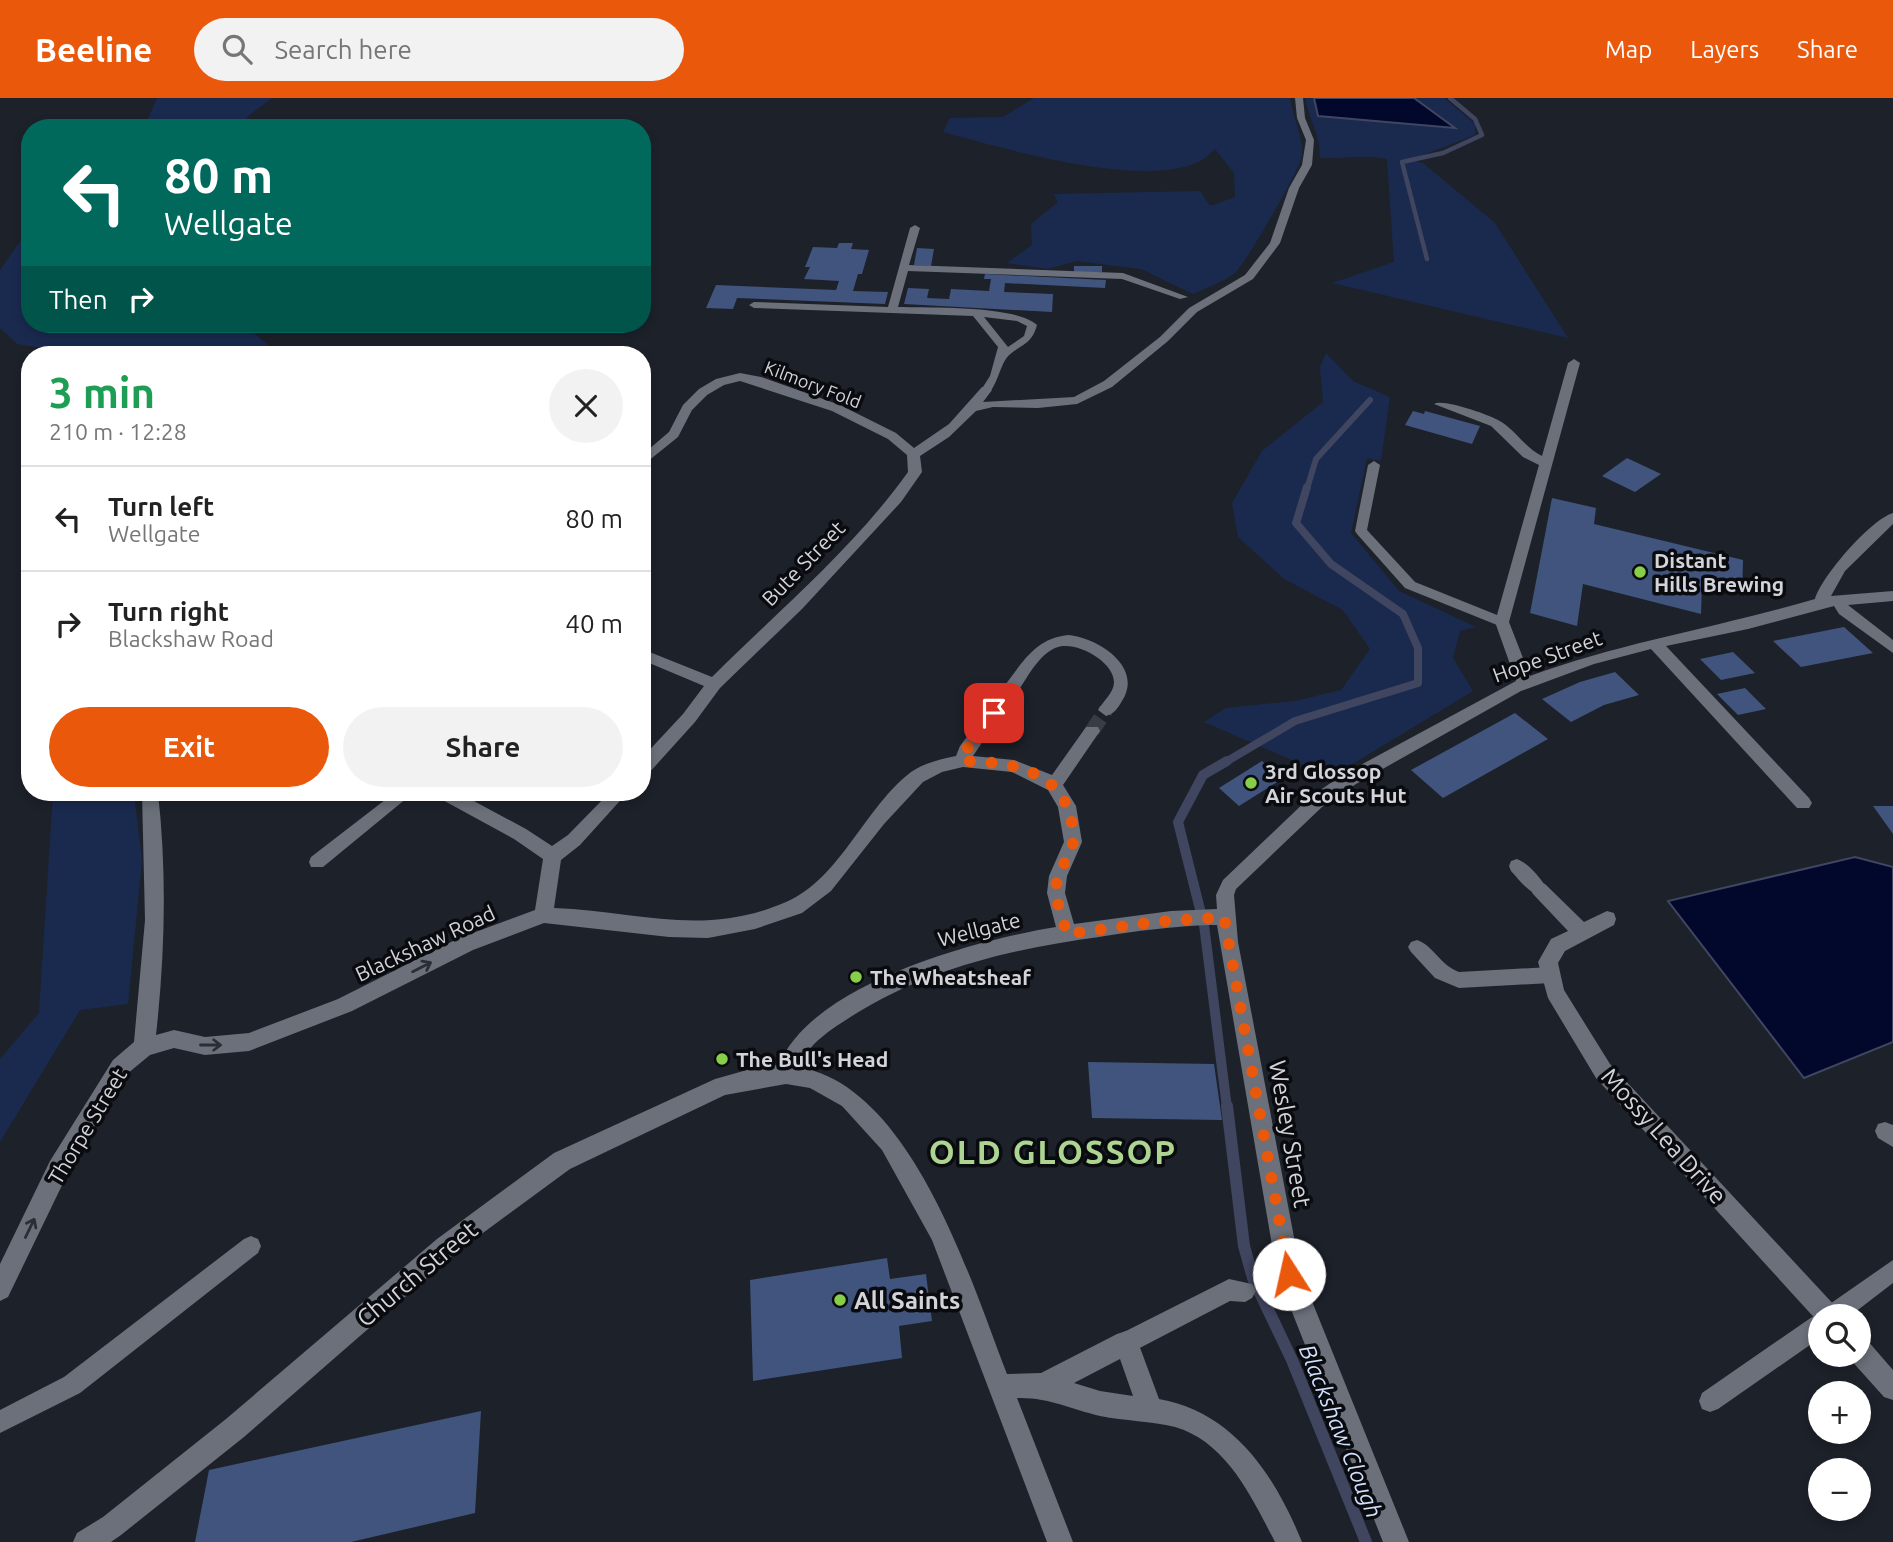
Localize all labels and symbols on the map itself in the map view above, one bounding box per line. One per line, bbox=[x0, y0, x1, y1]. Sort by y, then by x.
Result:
street label: Kilmory Fold bbox=[762, 356, 864, 412]
street label: Bute Street bbox=[757, 516, 849, 610]
place label: Distant Hills Brewing bbox=[1654, 548, 1784, 596]
marker: Distant Hills Brewing bbox=[1632, 564, 1648, 580]
street label: Hope Street bbox=[1489, 625, 1605, 687]
pin bbox=[964, 683, 1024, 743]
place label: 3rd Glossop Air Scouts Hut bbox=[1265, 759, 1406, 807]
marker: 3rd Glossop Air Scouts Hut bbox=[1243, 775, 1259, 791]
street label: Blackshaw Road bbox=[351, 900, 499, 986]
street label: Wellgate bbox=[935, 907, 1023, 951]
one-way arrow bbox=[411, 960, 432, 974]
place label: The Wheatsheaf bbox=[870, 965, 1031, 989]
marker: The Wheatsheaf bbox=[848, 969, 864, 985]
one-way arrow bbox=[199, 1038, 222, 1052]
place label: The Bull's Head bbox=[736, 1047, 888, 1071]
marker: The Bull's Head bbox=[714, 1051, 730, 1067]
street label: Wesley Street bbox=[1264, 1058, 1316, 1210]
street label: Mossy Lea Drive bbox=[1596, 1063, 1732, 1209]
street label: Thorpe Street bbox=[43, 1064, 131, 1188]
district label: OLD GLOSSOP bbox=[929, 1133, 1177, 1170]
street label: Church Street bbox=[351, 1216, 483, 1332]
one-way arrow bbox=[23, 1218, 37, 1239]
position arrow bbox=[1252, 1237, 1326, 1311]
place label: All Saints bbox=[854, 1287, 960, 1314]
marker: All Saints bbox=[832, 1292, 848, 1308]
water label: Blackshaw Clough bbox=[1295, 1341, 1387, 1521]

